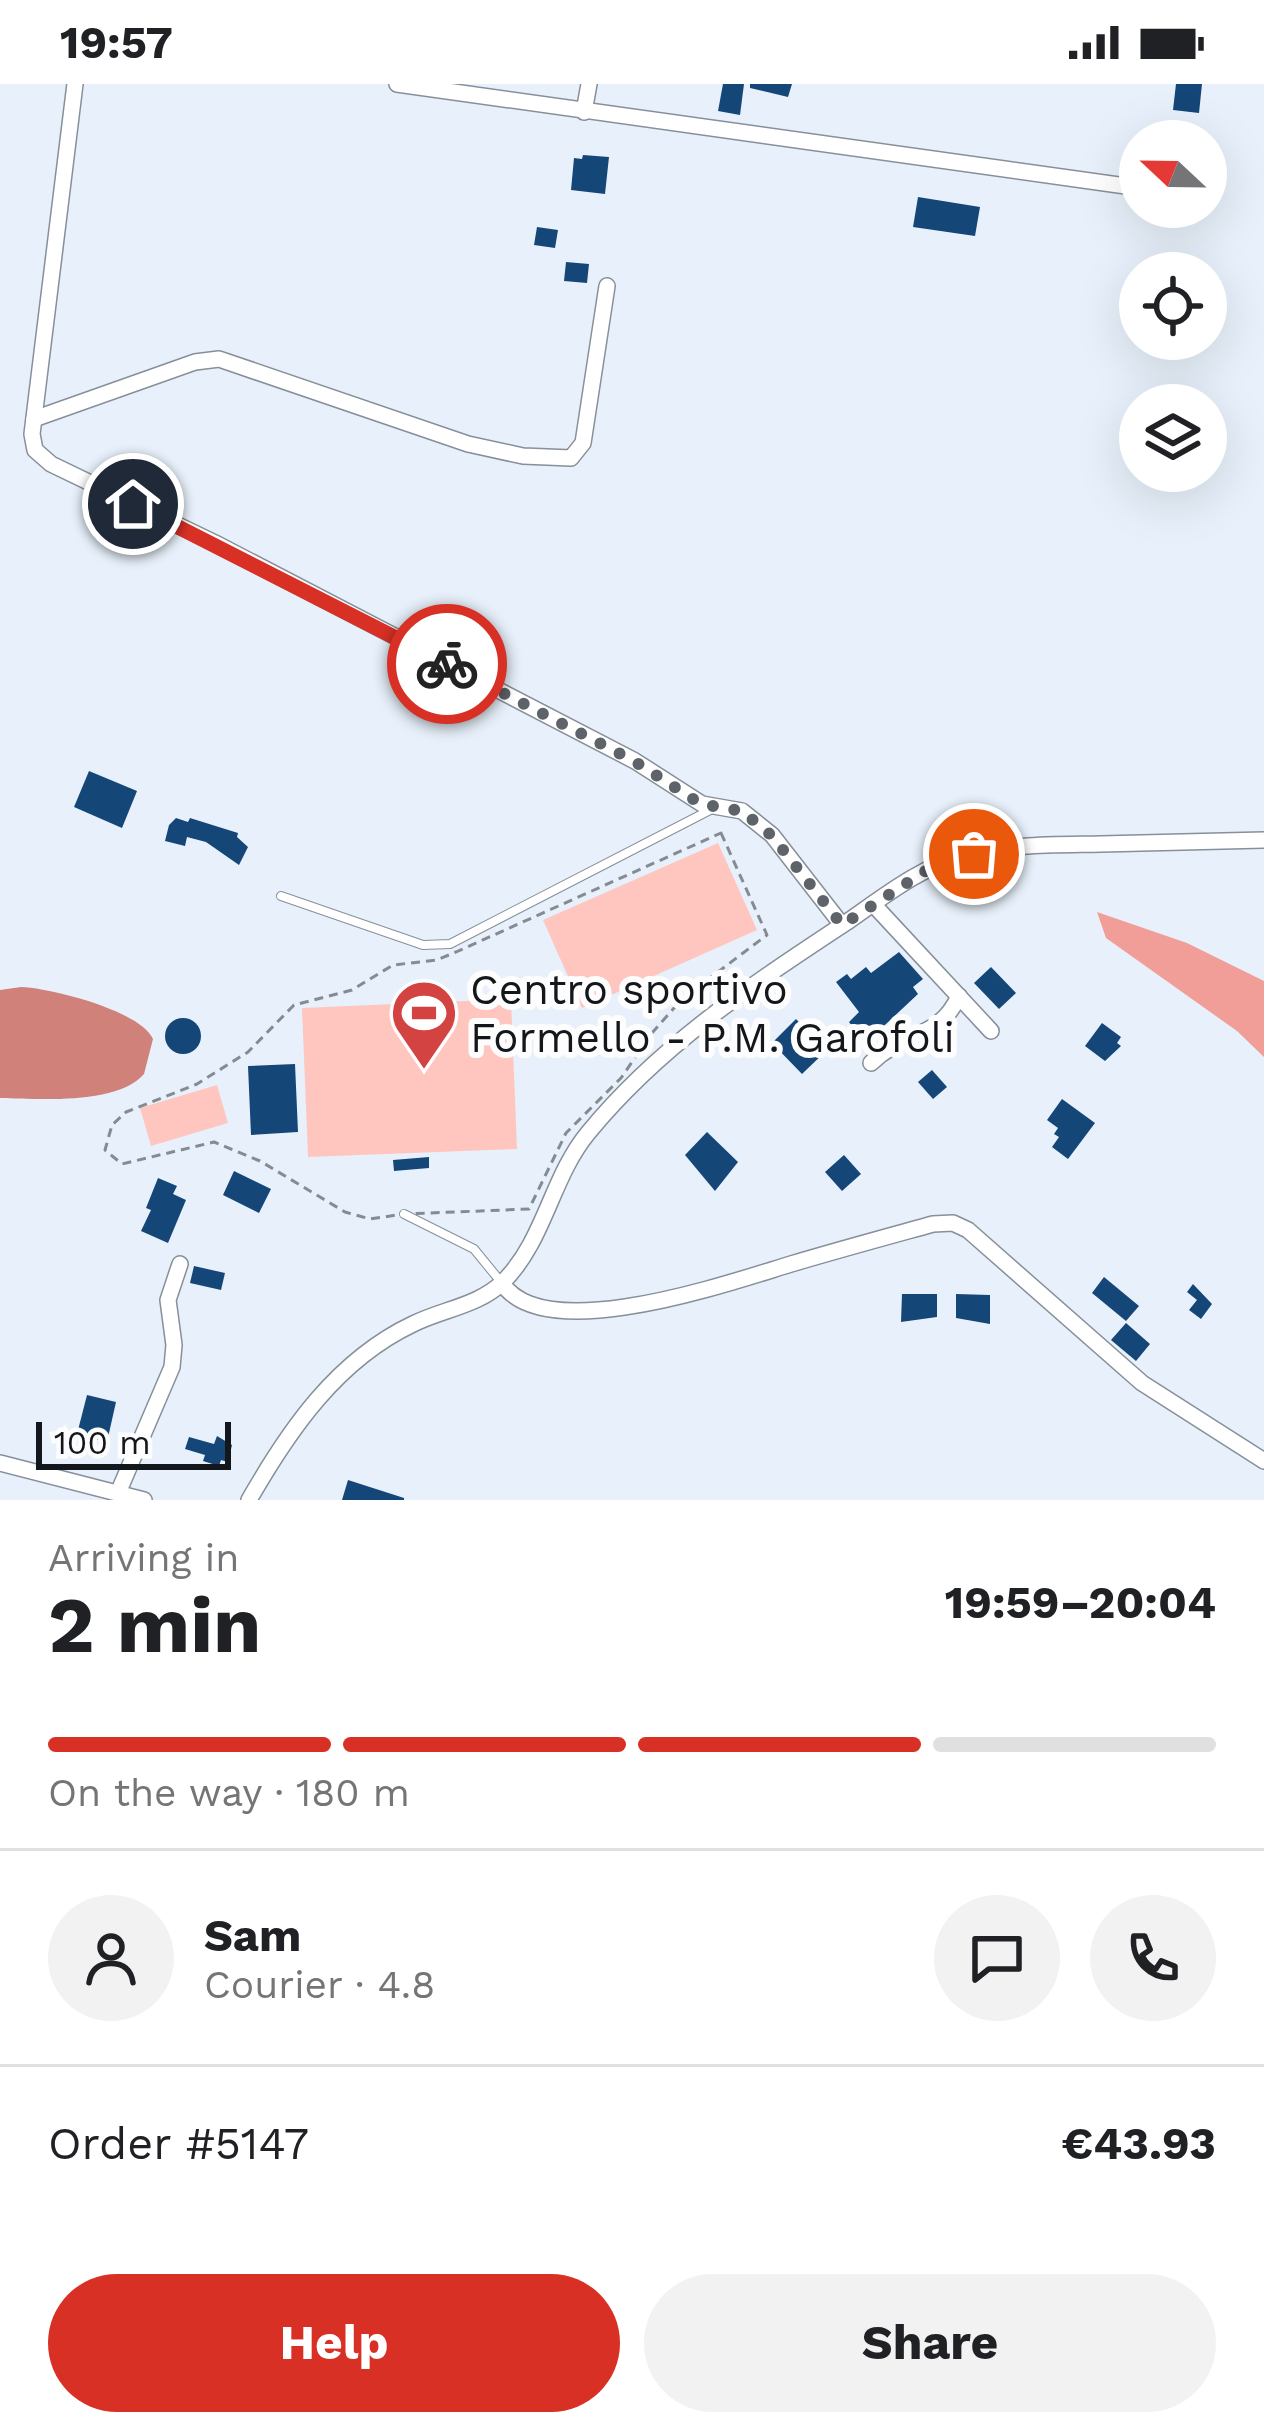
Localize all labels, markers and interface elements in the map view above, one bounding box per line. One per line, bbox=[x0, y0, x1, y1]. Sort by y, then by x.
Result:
text: 19:57 bbox=[60, 16, 173, 69]
north arrow bbox=[1119, 120, 1227, 228]
map controls bbox=[1119, 120, 1227, 492]
button: locate bbox=[1119, 252, 1227, 360]
button: layers bbox=[1119, 384, 1227, 492]
pin bbox=[82, 453, 184, 555]
icon: home bbox=[100, 471, 166, 537]
courier bbox=[387, 604, 507, 724]
icon: bike bbox=[414, 631, 480, 697]
pin bbox=[923, 803, 1025, 905]
icon: bag bbox=[941, 821, 1007, 887]
place label: Centro sportivo Formello - P.M. Garofoli bbox=[470, 965, 955, 1062]
sports icon: Centro sportivo Formello - P.M. Garofoli bbox=[389, 978, 459, 1072]
scale bar bbox=[36, 1416, 231, 1469]
text: 100 m bbox=[54, 1423, 151, 1462]
text: Arriving in bbox=[48, 1535, 239, 1580]
text: 19:59–20:04 bbox=[945, 1576, 1216, 1629]
text: 2 min bbox=[48, 1579, 261, 1671]
text: On the way · 180 m bbox=[48, 1770, 410, 1815]
button: person bbox=[48, 1895, 174, 2021]
button: chat bbox=[934, 1895, 1060, 2021]
button: phone bbox=[1090, 1895, 1216, 2021]
text: Sam bbox=[204, 1909, 301, 1962]
text: Courier · 4.8 bbox=[204, 1962, 435, 2007]
text: Order #5147 bbox=[48, 2117, 309, 2170]
text: €43.93 bbox=[1062, 2117, 1216, 2170]
button: Help bbox=[48, 2274, 620, 2412]
button: Share bbox=[644, 2274, 1216, 2412]

